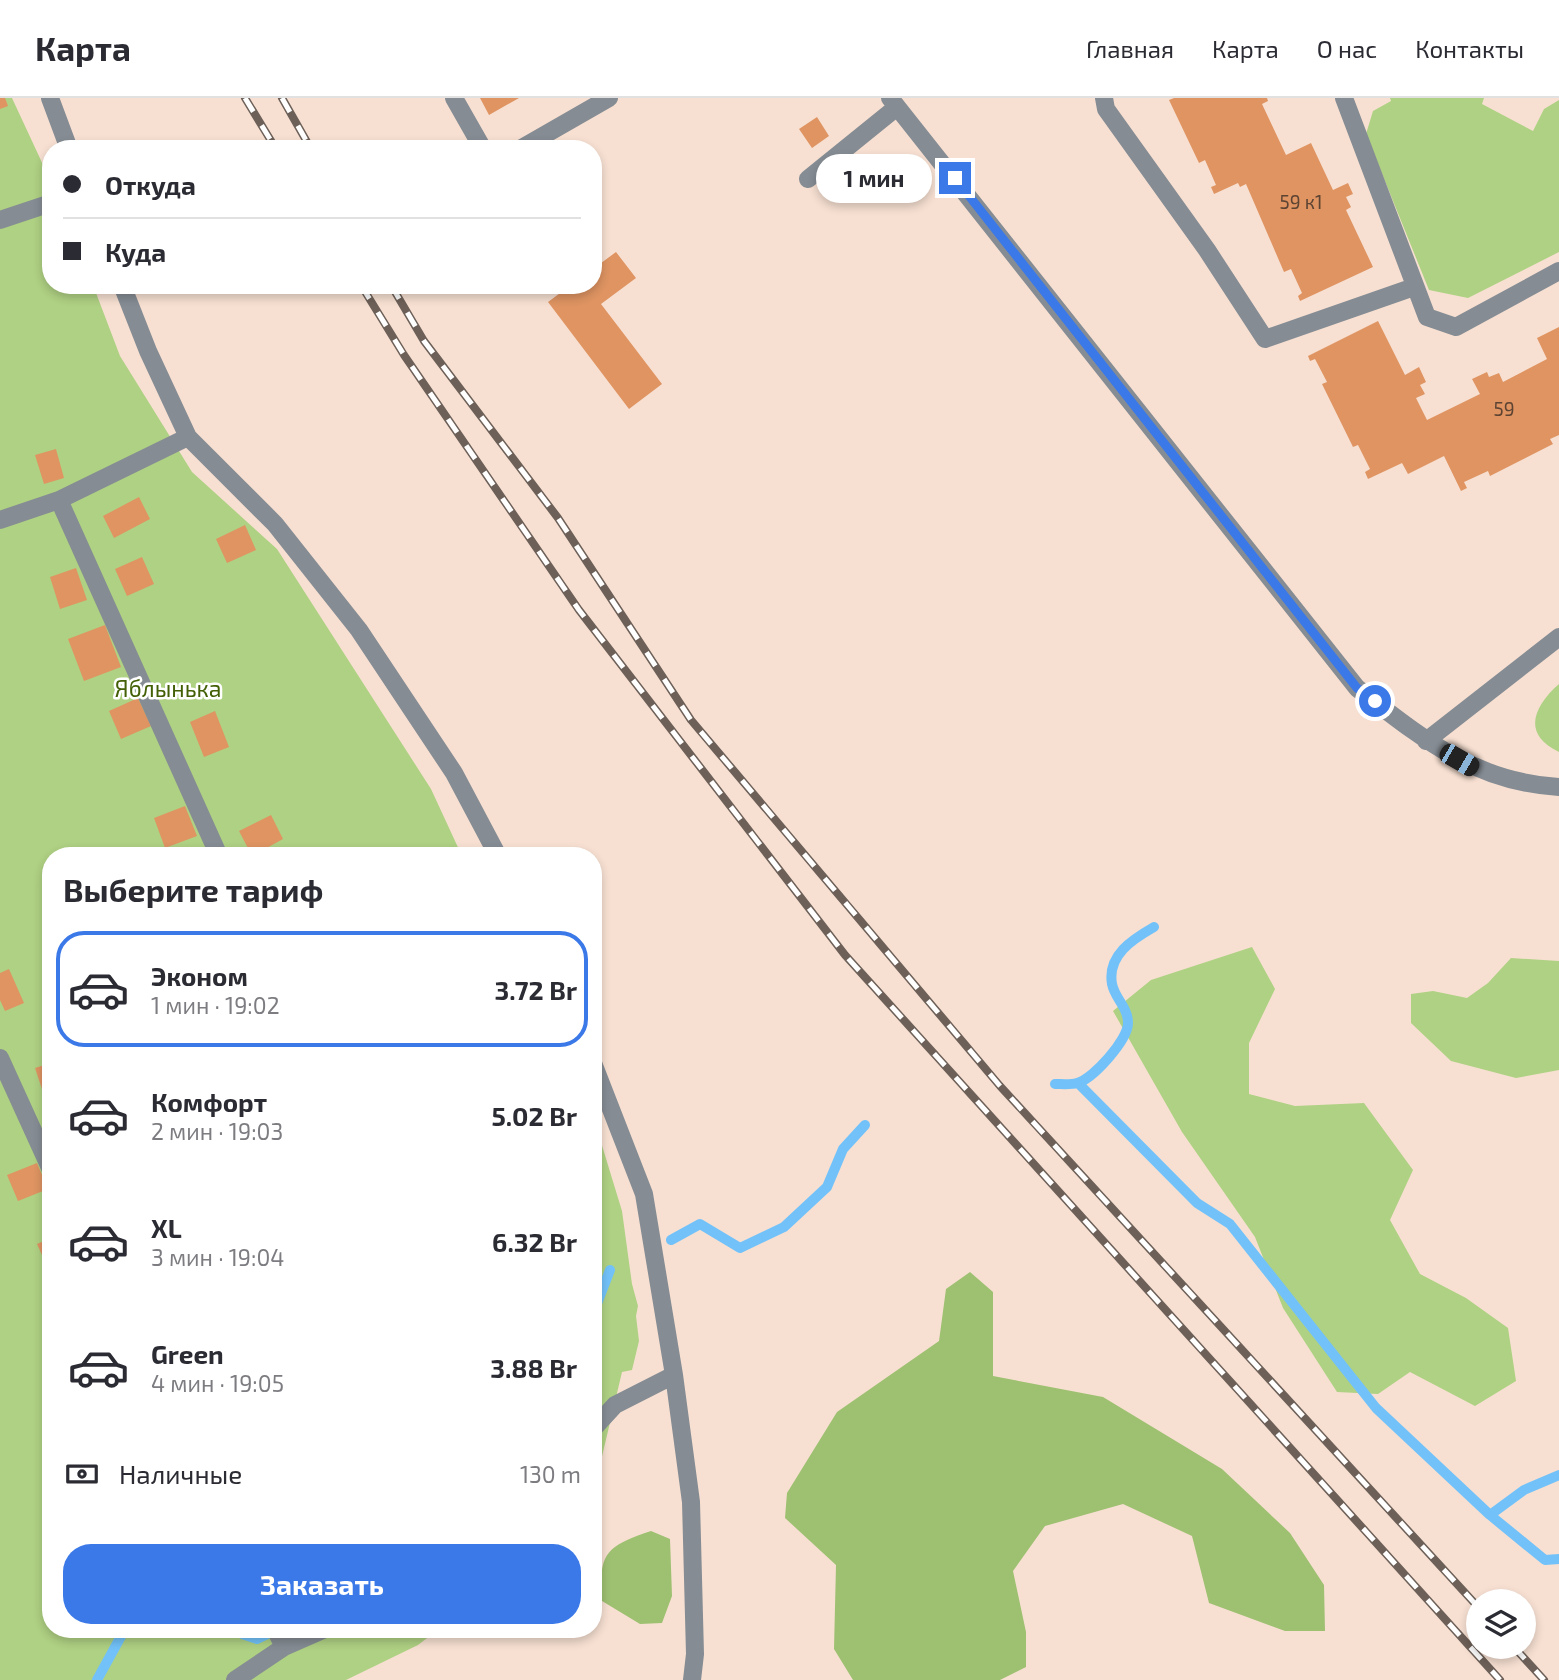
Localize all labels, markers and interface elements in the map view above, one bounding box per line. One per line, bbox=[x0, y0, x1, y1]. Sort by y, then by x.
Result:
text: Карта bbox=[35, 28, 131, 68]
text: Главная bbox=[1086, 34, 1174, 63]
text: Карта bbox=[1212, 34, 1279, 63]
text: О нас bbox=[1317, 34, 1377, 63]
text: Контакты bbox=[1415, 34, 1524, 63]
callout: 1 мин bbox=[815, 154, 930, 202]
route end bbox=[939, 162, 971, 194]
text: 1 мин bbox=[844, 164, 904, 192]
text: Откуда bbox=[105, 169, 196, 200]
house number: 59 к1 bbox=[1279, 190, 1323, 213]
text: Куда bbox=[105, 236, 166, 267]
house number: 59 bbox=[1493, 397, 1515, 420]
park label: Яблынька bbox=[114, 674, 222, 702]
route start bbox=[1359, 685, 1391, 717]
car bbox=[1436, 740, 1483, 780]
text: Выберите тариф bbox=[63, 870, 323, 908]
icon: car bbox=[67, 958, 130, 1021]
text: Эконом bbox=[151, 960, 248, 991]
text: 3.72 Br bbox=[495, 974, 577, 1005]
text: 1 мин · 19:02 bbox=[151, 991, 280, 1019]
icon: car bbox=[67, 1084, 130, 1147]
text: Комфорт bbox=[151, 1086, 267, 1117]
text: 5.02 Br bbox=[491, 1100, 577, 1131]
text: 2 мин · 19:03 bbox=[151, 1117, 283, 1145]
icon: car bbox=[67, 1210, 130, 1273]
text: XL bbox=[151, 1212, 182, 1243]
text: 6.32 Br bbox=[492, 1226, 577, 1257]
text: 3 мин · 19:04 bbox=[151, 1243, 284, 1271]
icon: car bbox=[67, 1336, 130, 1399]
text: Green bbox=[151, 1338, 224, 1369]
text: 3.88 Br bbox=[490, 1352, 577, 1383]
text: 4 мин · 19:05 bbox=[151, 1369, 284, 1397]
icon: cash bbox=[63, 1455, 101, 1493]
text: Наличные bbox=[119, 1458, 242, 1489]
text: 130 m bbox=[520, 1460, 581, 1488]
button: Заказать bbox=[63, 1544, 581, 1624]
map controls bbox=[1466, 1589, 1536, 1659]
button: layers bbox=[1466, 1589, 1536, 1659]

